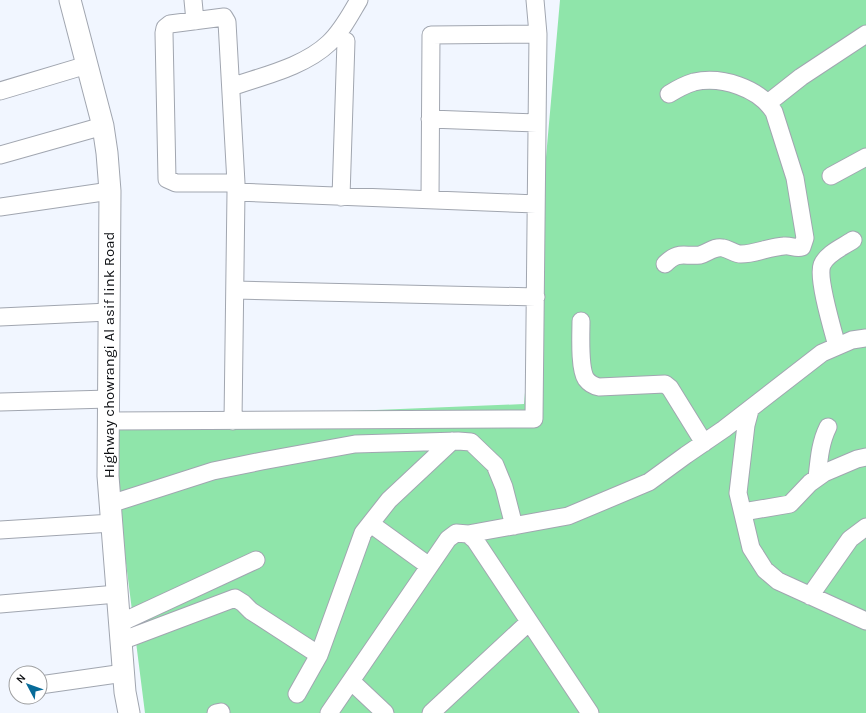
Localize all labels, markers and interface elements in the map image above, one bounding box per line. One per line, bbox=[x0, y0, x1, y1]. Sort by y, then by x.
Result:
street label: Highway chowrangi Al asif link Road bbox=[100, 232, 118, 478]
north arrow bbox=[8, 665, 48, 705]
text: N bbox=[13, 672, 28, 686]

